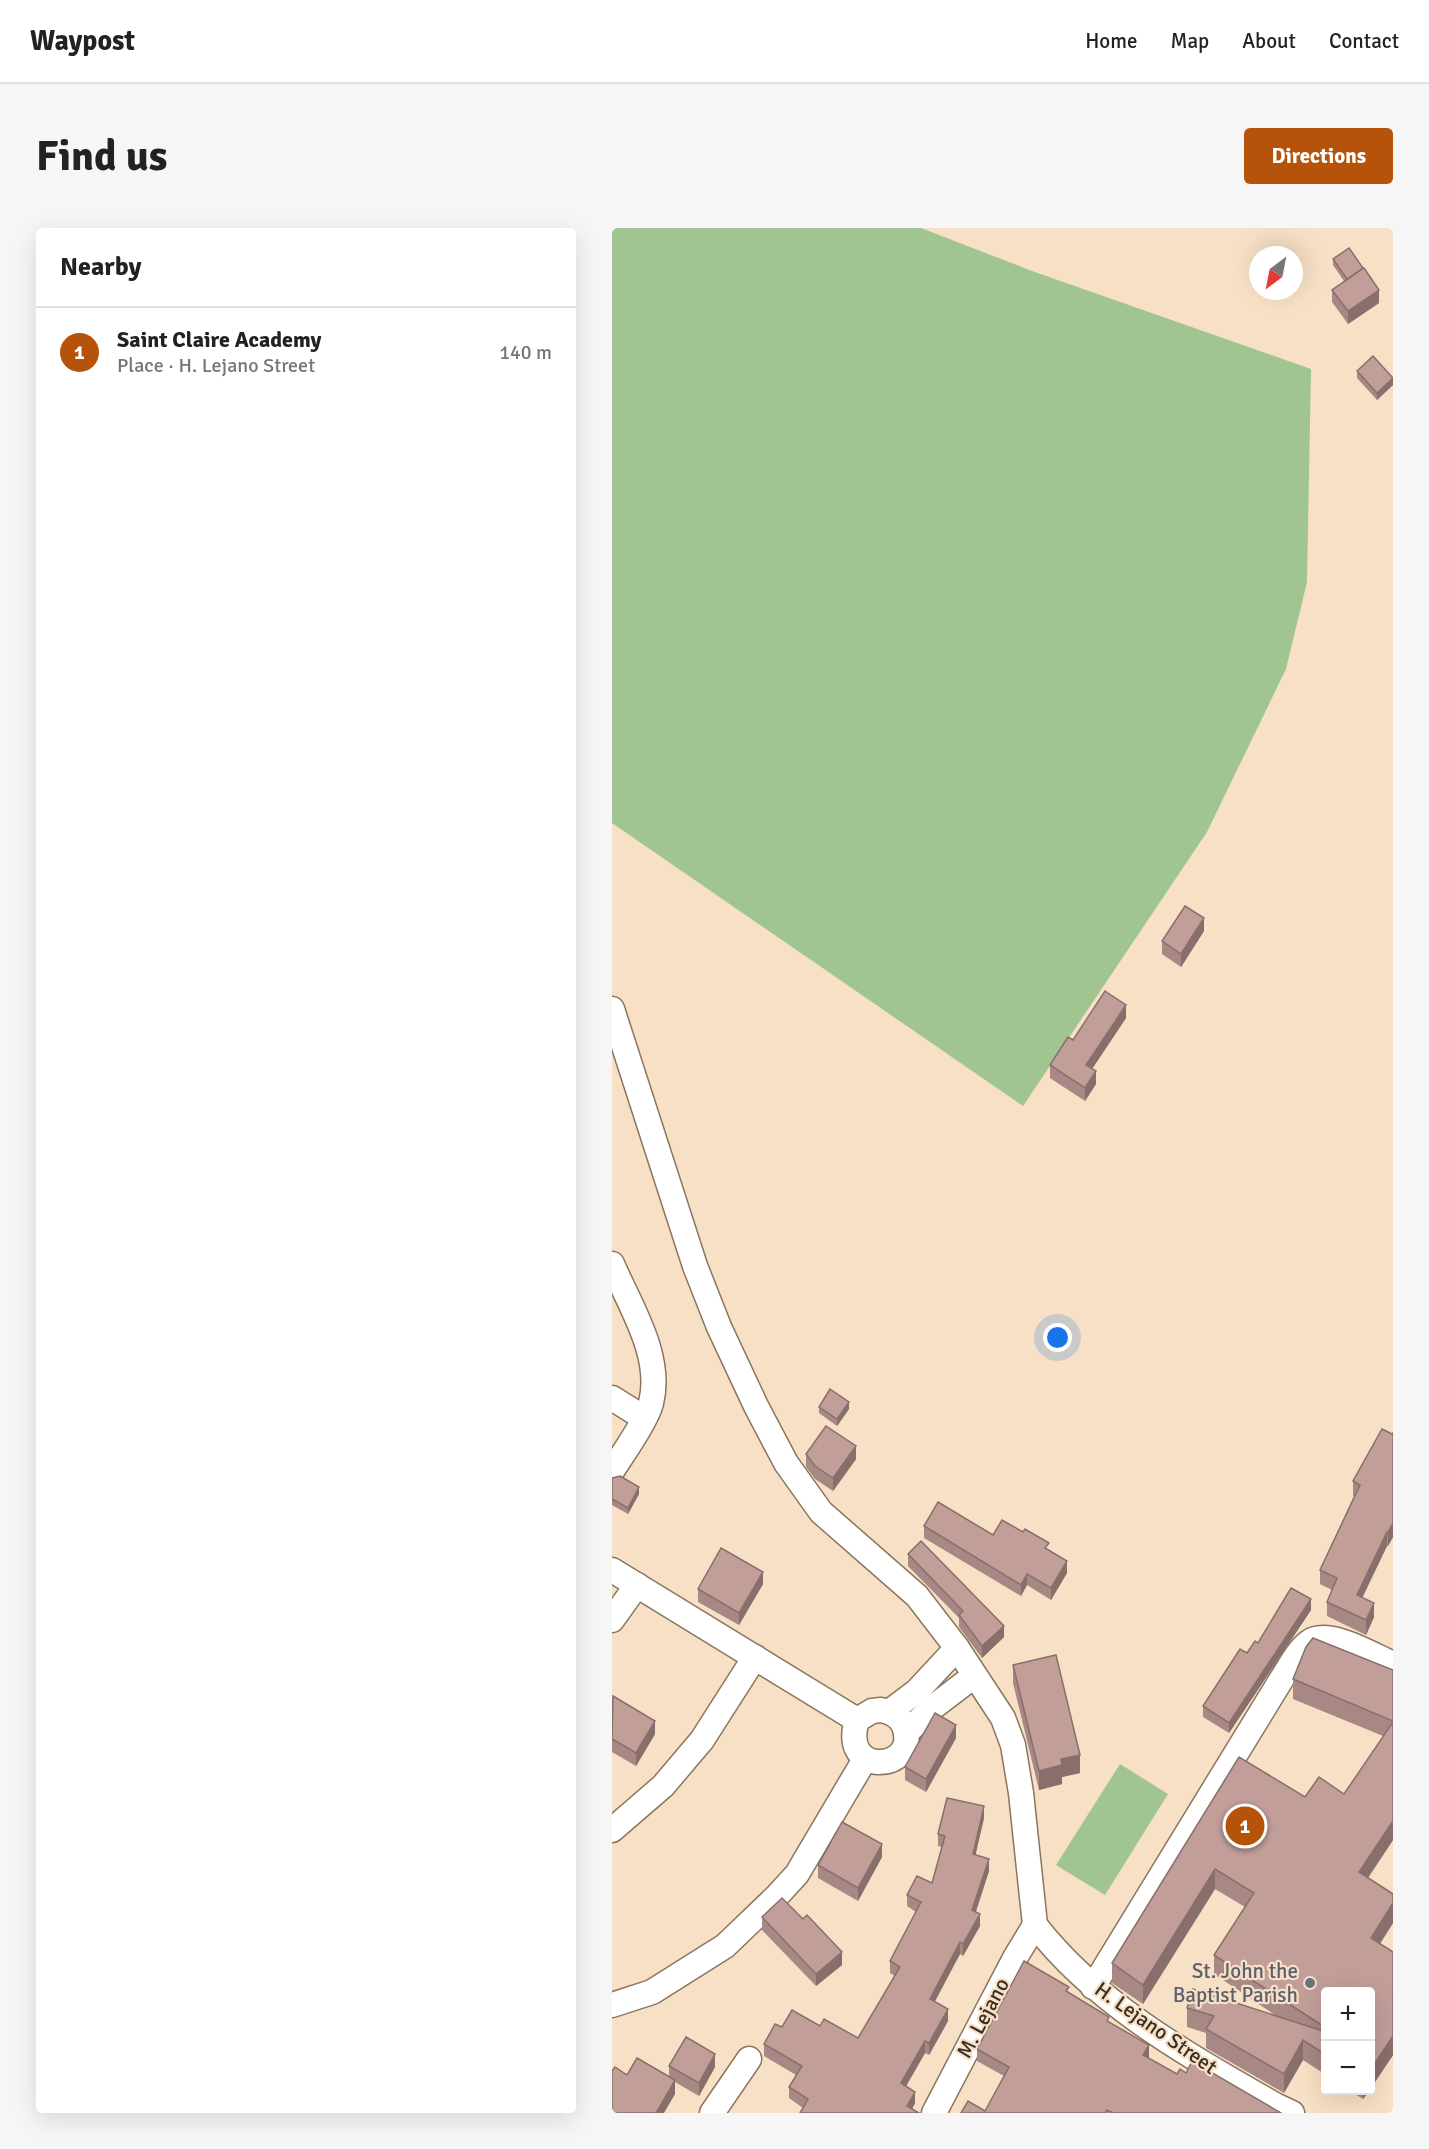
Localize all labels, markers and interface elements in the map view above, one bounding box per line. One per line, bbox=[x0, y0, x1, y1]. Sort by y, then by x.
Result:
text: Waypost bbox=[30, 24, 135, 58]
text: Home bbox=[1085, 28, 1138, 54]
text: Map bbox=[1171, 28, 1209, 54]
text: About bbox=[1242, 28, 1296, 54]
text: Contact bbox=[1329, 28, 1399, 54]
button: Directions bbox=[1244, 128, 1393, 184]
text: Find us bbox=[36, 131, 167, 182]
north arrow bbox=[1249, 246, 1303, 300]
text: Nearby bbox=[60, 251, 141, 283]
text: Saint Claire Academy bbox=[117, 326, 321, 353]
text: 1 bbox=[74, 340, 85, 365]
text: 140 m bbox=[499, 340, 552, 365]
text: Place · H. Lejano Street bbox=[117, 353, 315, 378]
your location bbox=[1043, 1323, 1072, 1352]
pin: 1 bbox=[1226, 1804, 1264, 1848]
place label: St. John the Baptist Parish bbox=[1173, 1958, 1298, 2008]
street label: M. Lejano bbox=[951, 1974, 1015, 2062]
street label: H. Lejano Street bbox=[1090, 1976, 1222, 2080]
marker: St. John the Baptist Parish bbox=[1303, 1976, 1317, 1990]
map controls bbox=[1321, 1987, 1375, 2095]
button: + bbox=[1321, 1987, 1375, 2041]
button: − bbox=[1321, 2041, 1375, 2095]

